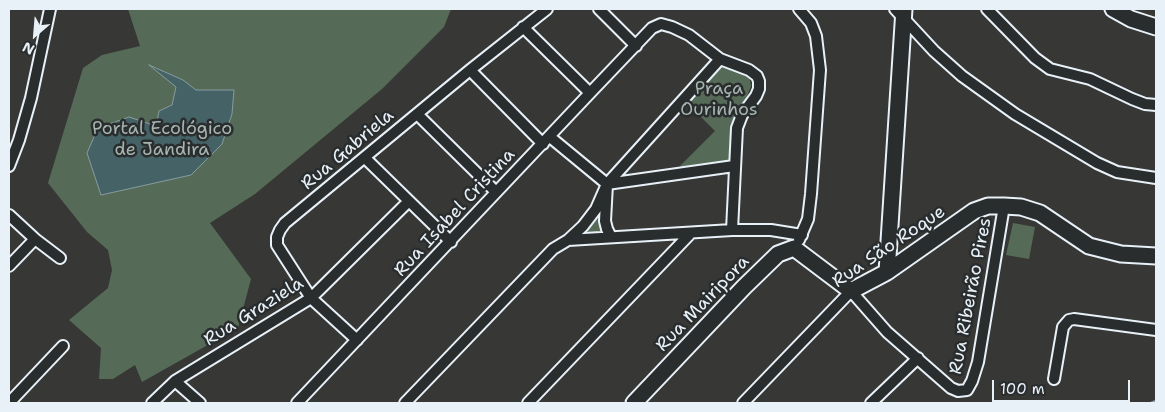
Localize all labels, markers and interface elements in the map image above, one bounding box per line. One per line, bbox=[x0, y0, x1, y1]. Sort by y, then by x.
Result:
north arrow bbox=[10, 10, 60, 60]
text: N bbox=[19, 38, 37, 59]
park label: Praça Ourinhos bbox=[680, 78, 758, 120]
street label: Rua Gabriela bbox=[297, 105, 399, 195]
park label: Portal Ecológico de Jandira bbox=[92, 118, 232, 160]
street label: Rua Isabel Cristina bbox=[390, 145, 520, 281]
street label: Rua São Roque bbox=[828, 201, 950, 293]
street label: Rua Ribeirão Pires bbox=[945, 216, 997, 376]
street label: Rua Mairipora bbox=[652, 252, 754, 356]
street label: Rua Graziela bbox=[200, 273, 308, 351]
scale bar bbox=[995, 370, 1132, 402]
text: 100 m bbox=[1000, 379, 1045, 399]

